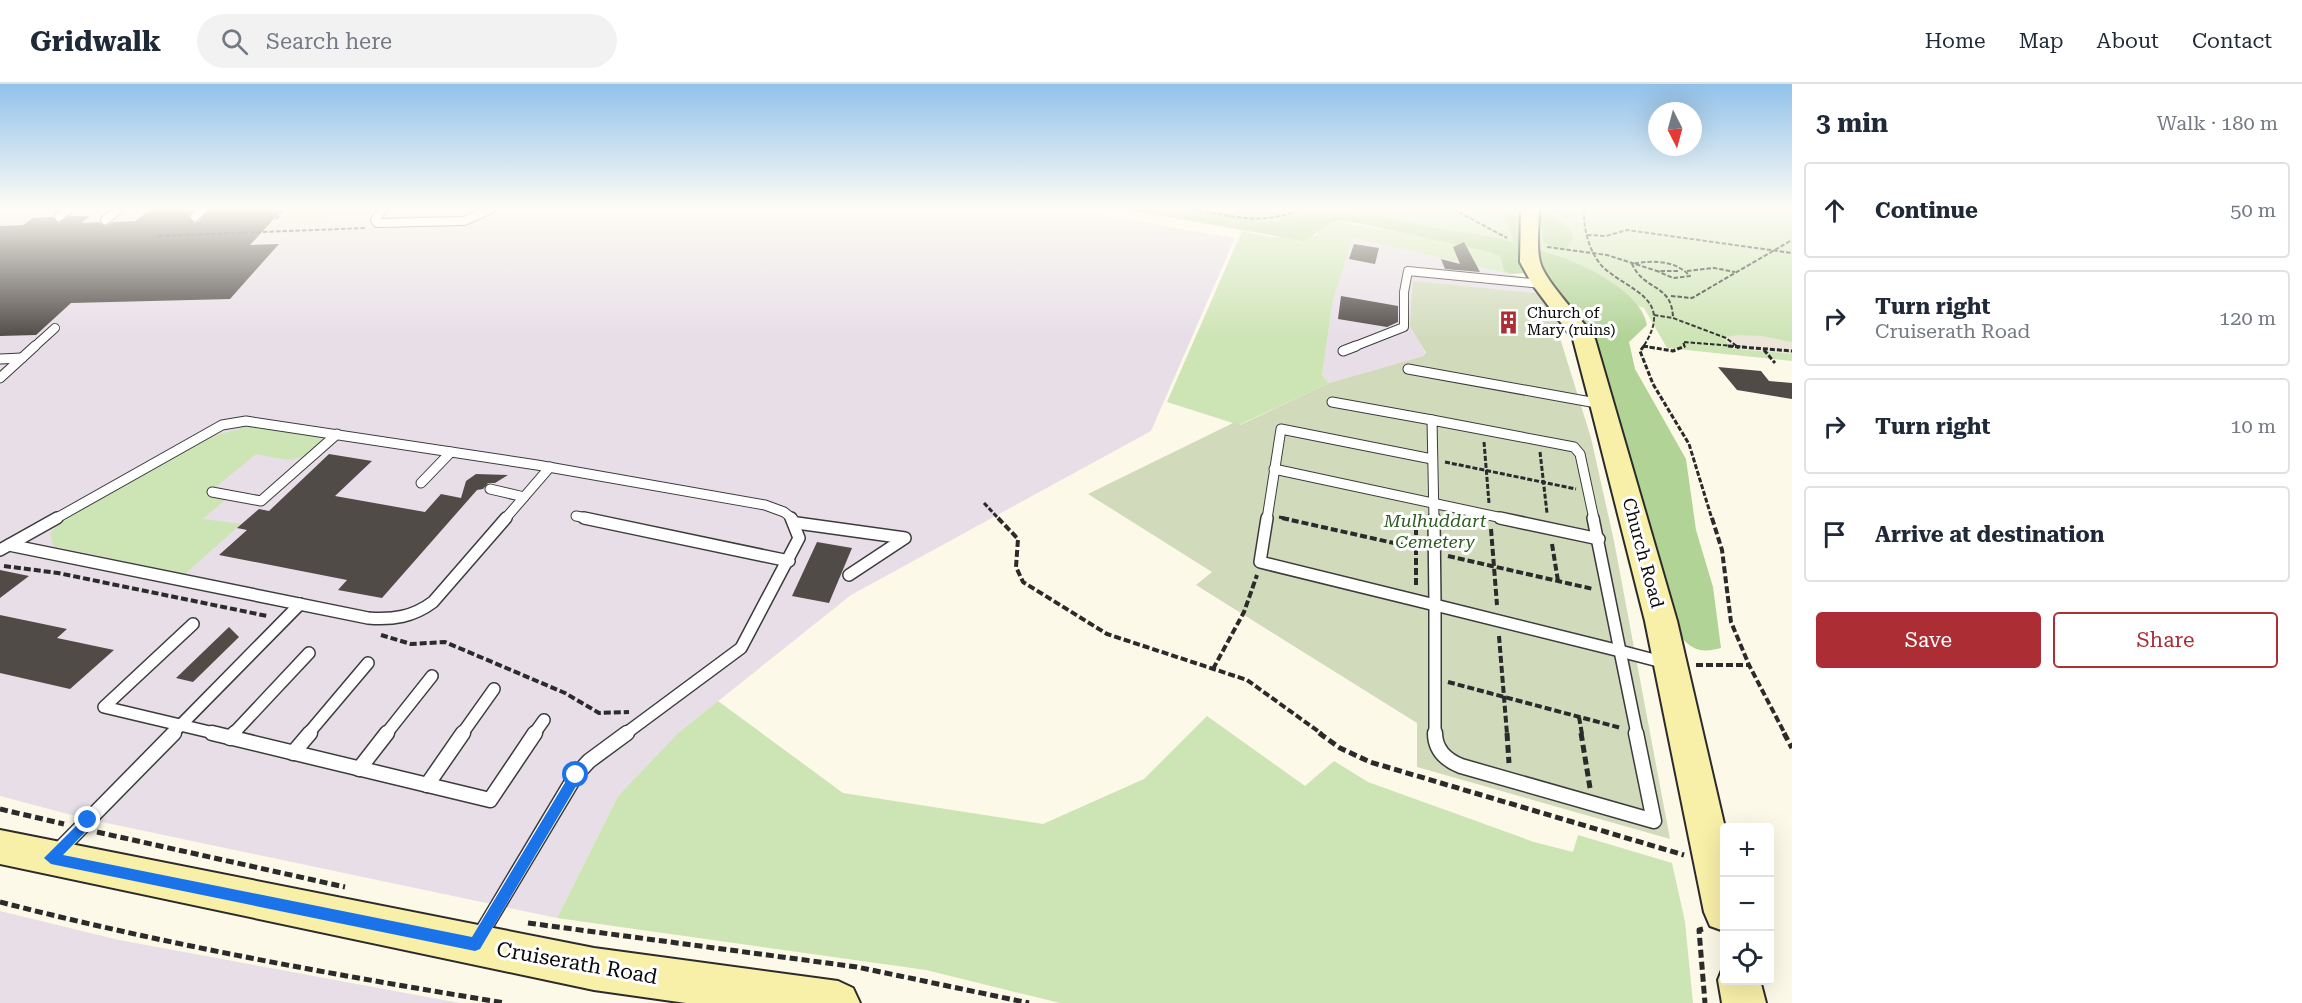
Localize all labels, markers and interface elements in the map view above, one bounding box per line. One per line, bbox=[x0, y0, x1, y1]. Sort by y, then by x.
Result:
search box bbox=[197, 14, 617, 68]
text: Gridwalk bbox=[30, 25, 161, 58]
icon: search bbox=[218, 25, 251, 58]
text: Search here bbox=[266, 29, 392, 54]
text: Home bbox=[1925, 29, 1986, 53]
text: Map bbox=[2019, 29, 2064, 53]
text: About bbox=[2097, 29, 2159, 53]
text: Contact bbox=[2192, 29, 2272, 53]
north arrow bbox=[1648, 102, 1702, 156]
text: 3 min bbox=[1816, 108, 1888, 138]
text: Walk · 180 m bbox=[2157, 111, 2278, 135]
icon: ahead bbox=[1818, 194, 1851, 227]
text: Continue bbox=[1875, 198, 1978, 223]
text: 50 m bbox=[2230, 198, 2276, 222]
text: Turn right bbox=[1875, 294, 1990, 319]
icon: right bbox=[1818, 302, 1851, 335]
place label: Church of Mary (ruins) bbox=[1527, 304, 1615, 339]
text: 120 m bbox=[2219, 306, 2276, 330]
building icon: Church of Mary (ruins) bbox=[1496, 309, 1522, 335]
text: Cruiserath Road bbox=[1875, 319, 2030, 343]
icon: right bbox=[1818, 410, 1851, 443]
text: Turn right bbox=[1875, 414, 1990, 439]
text: 10 m bbox=[2230, 414, 2276, 438]
street label: Church Road bbox=[1619, 495, 1668, 611]
park label: Mulhuddart Cemetery bbox=[1383, 510, 1487, 552]
icon: arrive bbox=[1818, 518, 1851, 551]
text: Arrive at destination bbox=[1875, 522, 2104, 547]
button: Save bbox=[1816, 612, 2041, 668]
button: Share bbox=[2053, 612, 2278, 668]
route start bbox=[562, 761, 588, 787]
route end bbox=[74, 806, 100, 832]
map controls bbox=[1720, 823, 1774, 985]
button: + bbox=[1720, 823, 1774, 877]
button: − bbox=[1720, 877, 1774, 931]
button: locate bbox=[1720, 931, 1774, 985]
street label: Cruiserath Road bbox=[495, 937, 660, 989]

